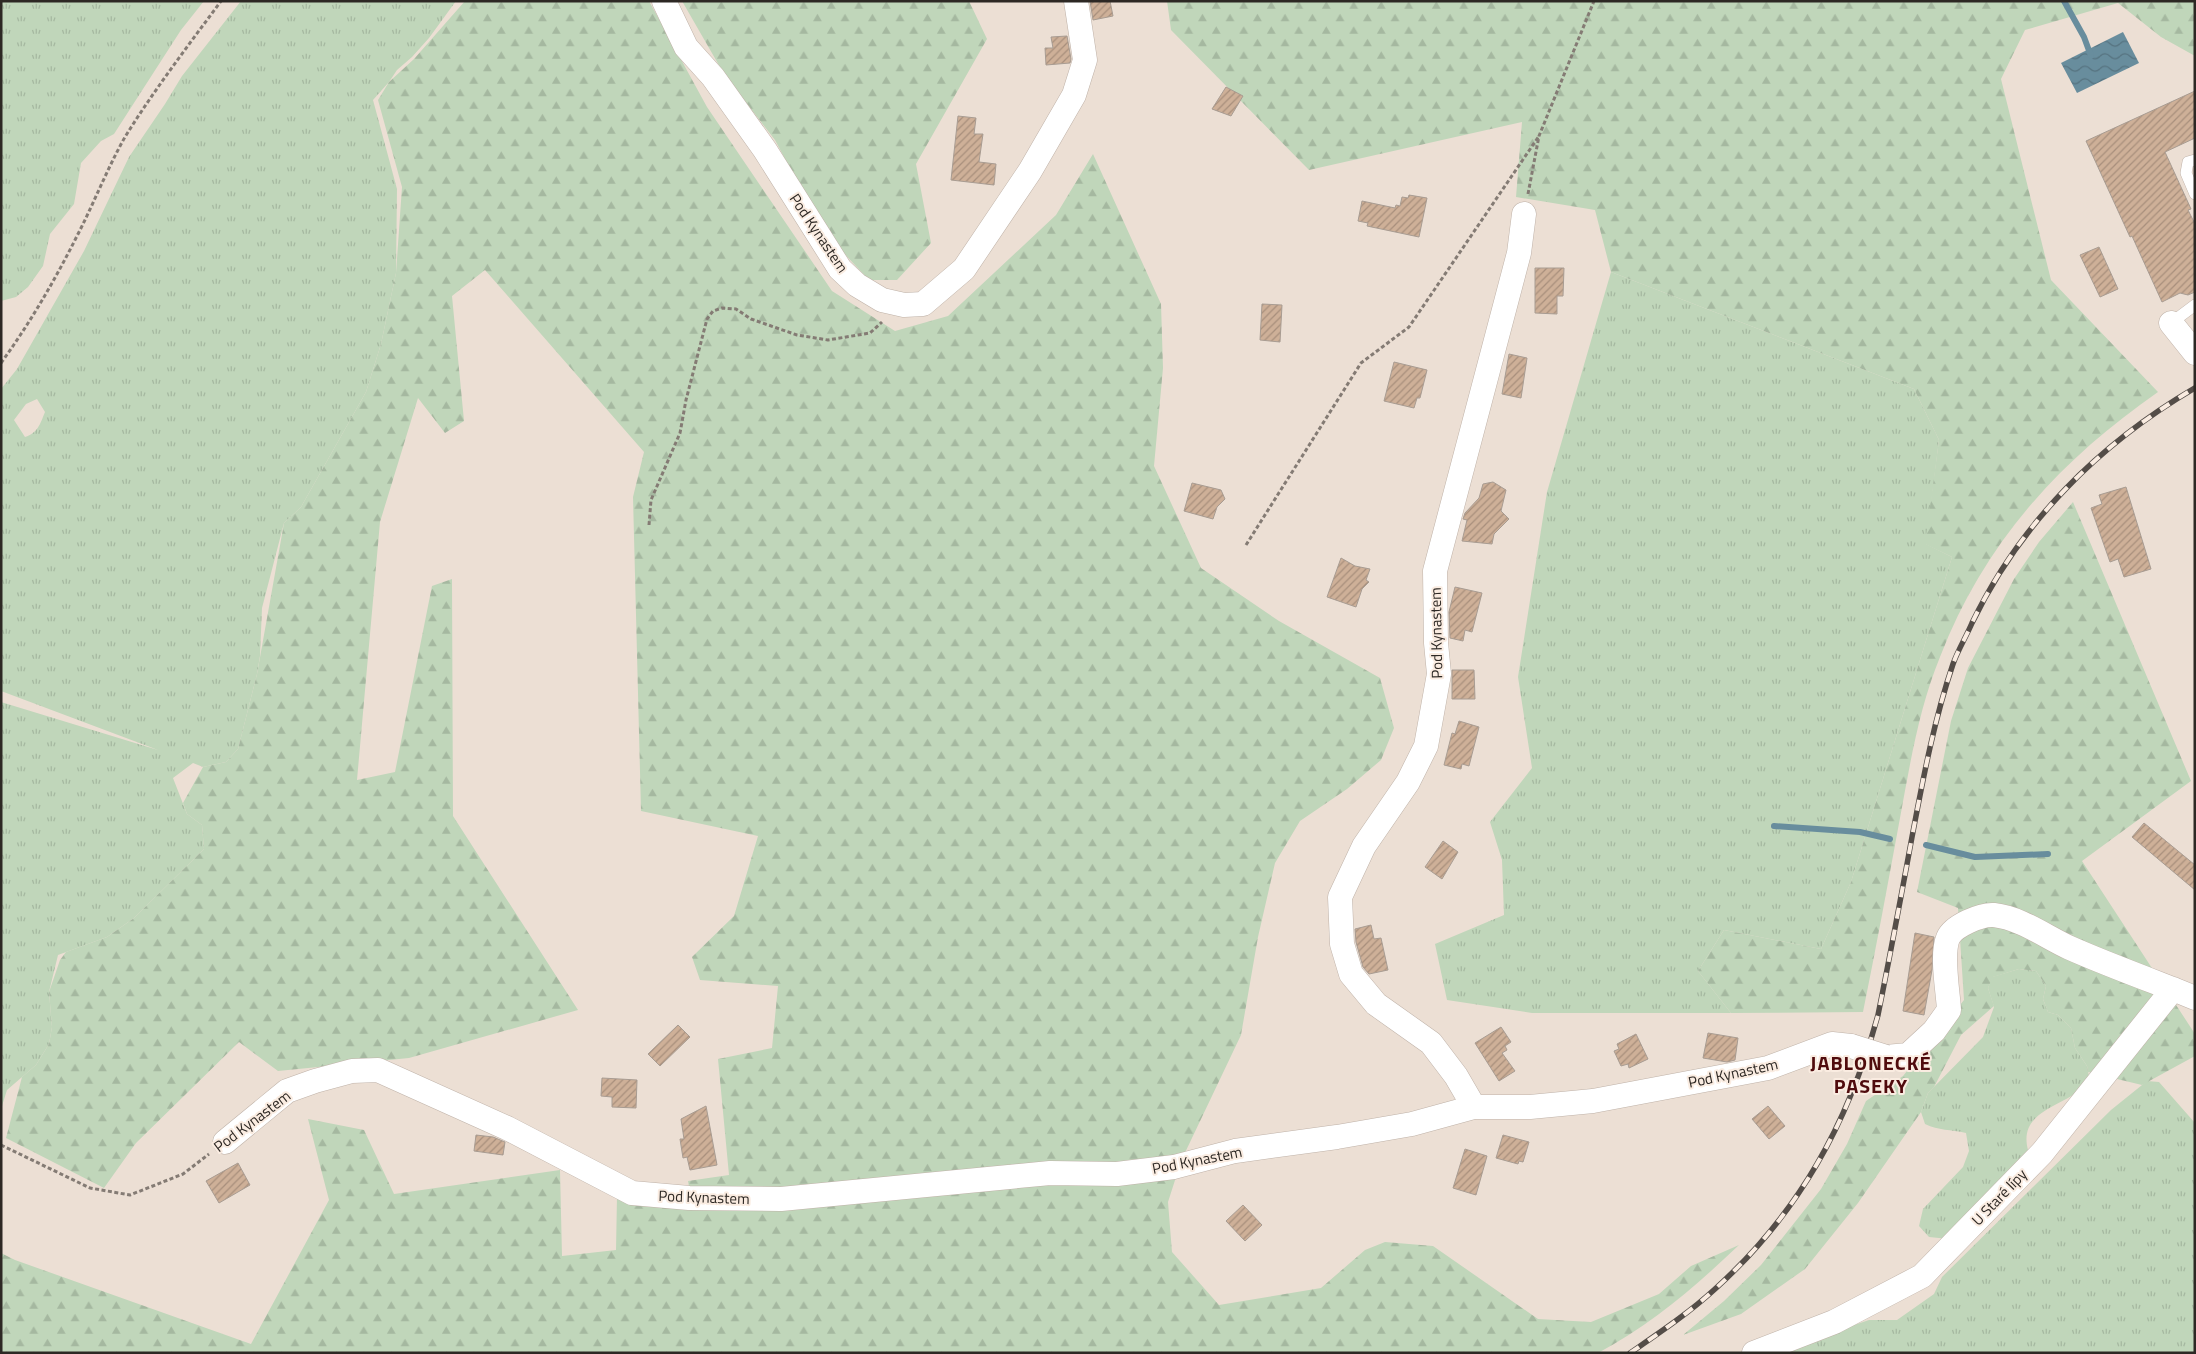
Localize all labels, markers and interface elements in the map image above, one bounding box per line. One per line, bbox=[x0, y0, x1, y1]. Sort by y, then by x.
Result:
street label: Pod Kynastem bbox=[784, 189, 854, 277]
street label: Pod Kynastem bbox=[1424, 587, 1448, 679]
district label: JABLONECKÉ PASEKY bbox=[1810, 1047, 1932, 1101]
street label: Pod Kynastem bbox=[1686, 1052, 1780, 1094]
street label: Pod Kynastem bbox=[209, 1084, 295, 1158]
street label: Pod Kynastem bbox=[1150, 1140, 1244, 1180]
street label: U Staré lípy bbox=[1966, 1163, 2032, 1231]
street label: Pod Kynastem bbox=[658, 1184, 750, 1210]

